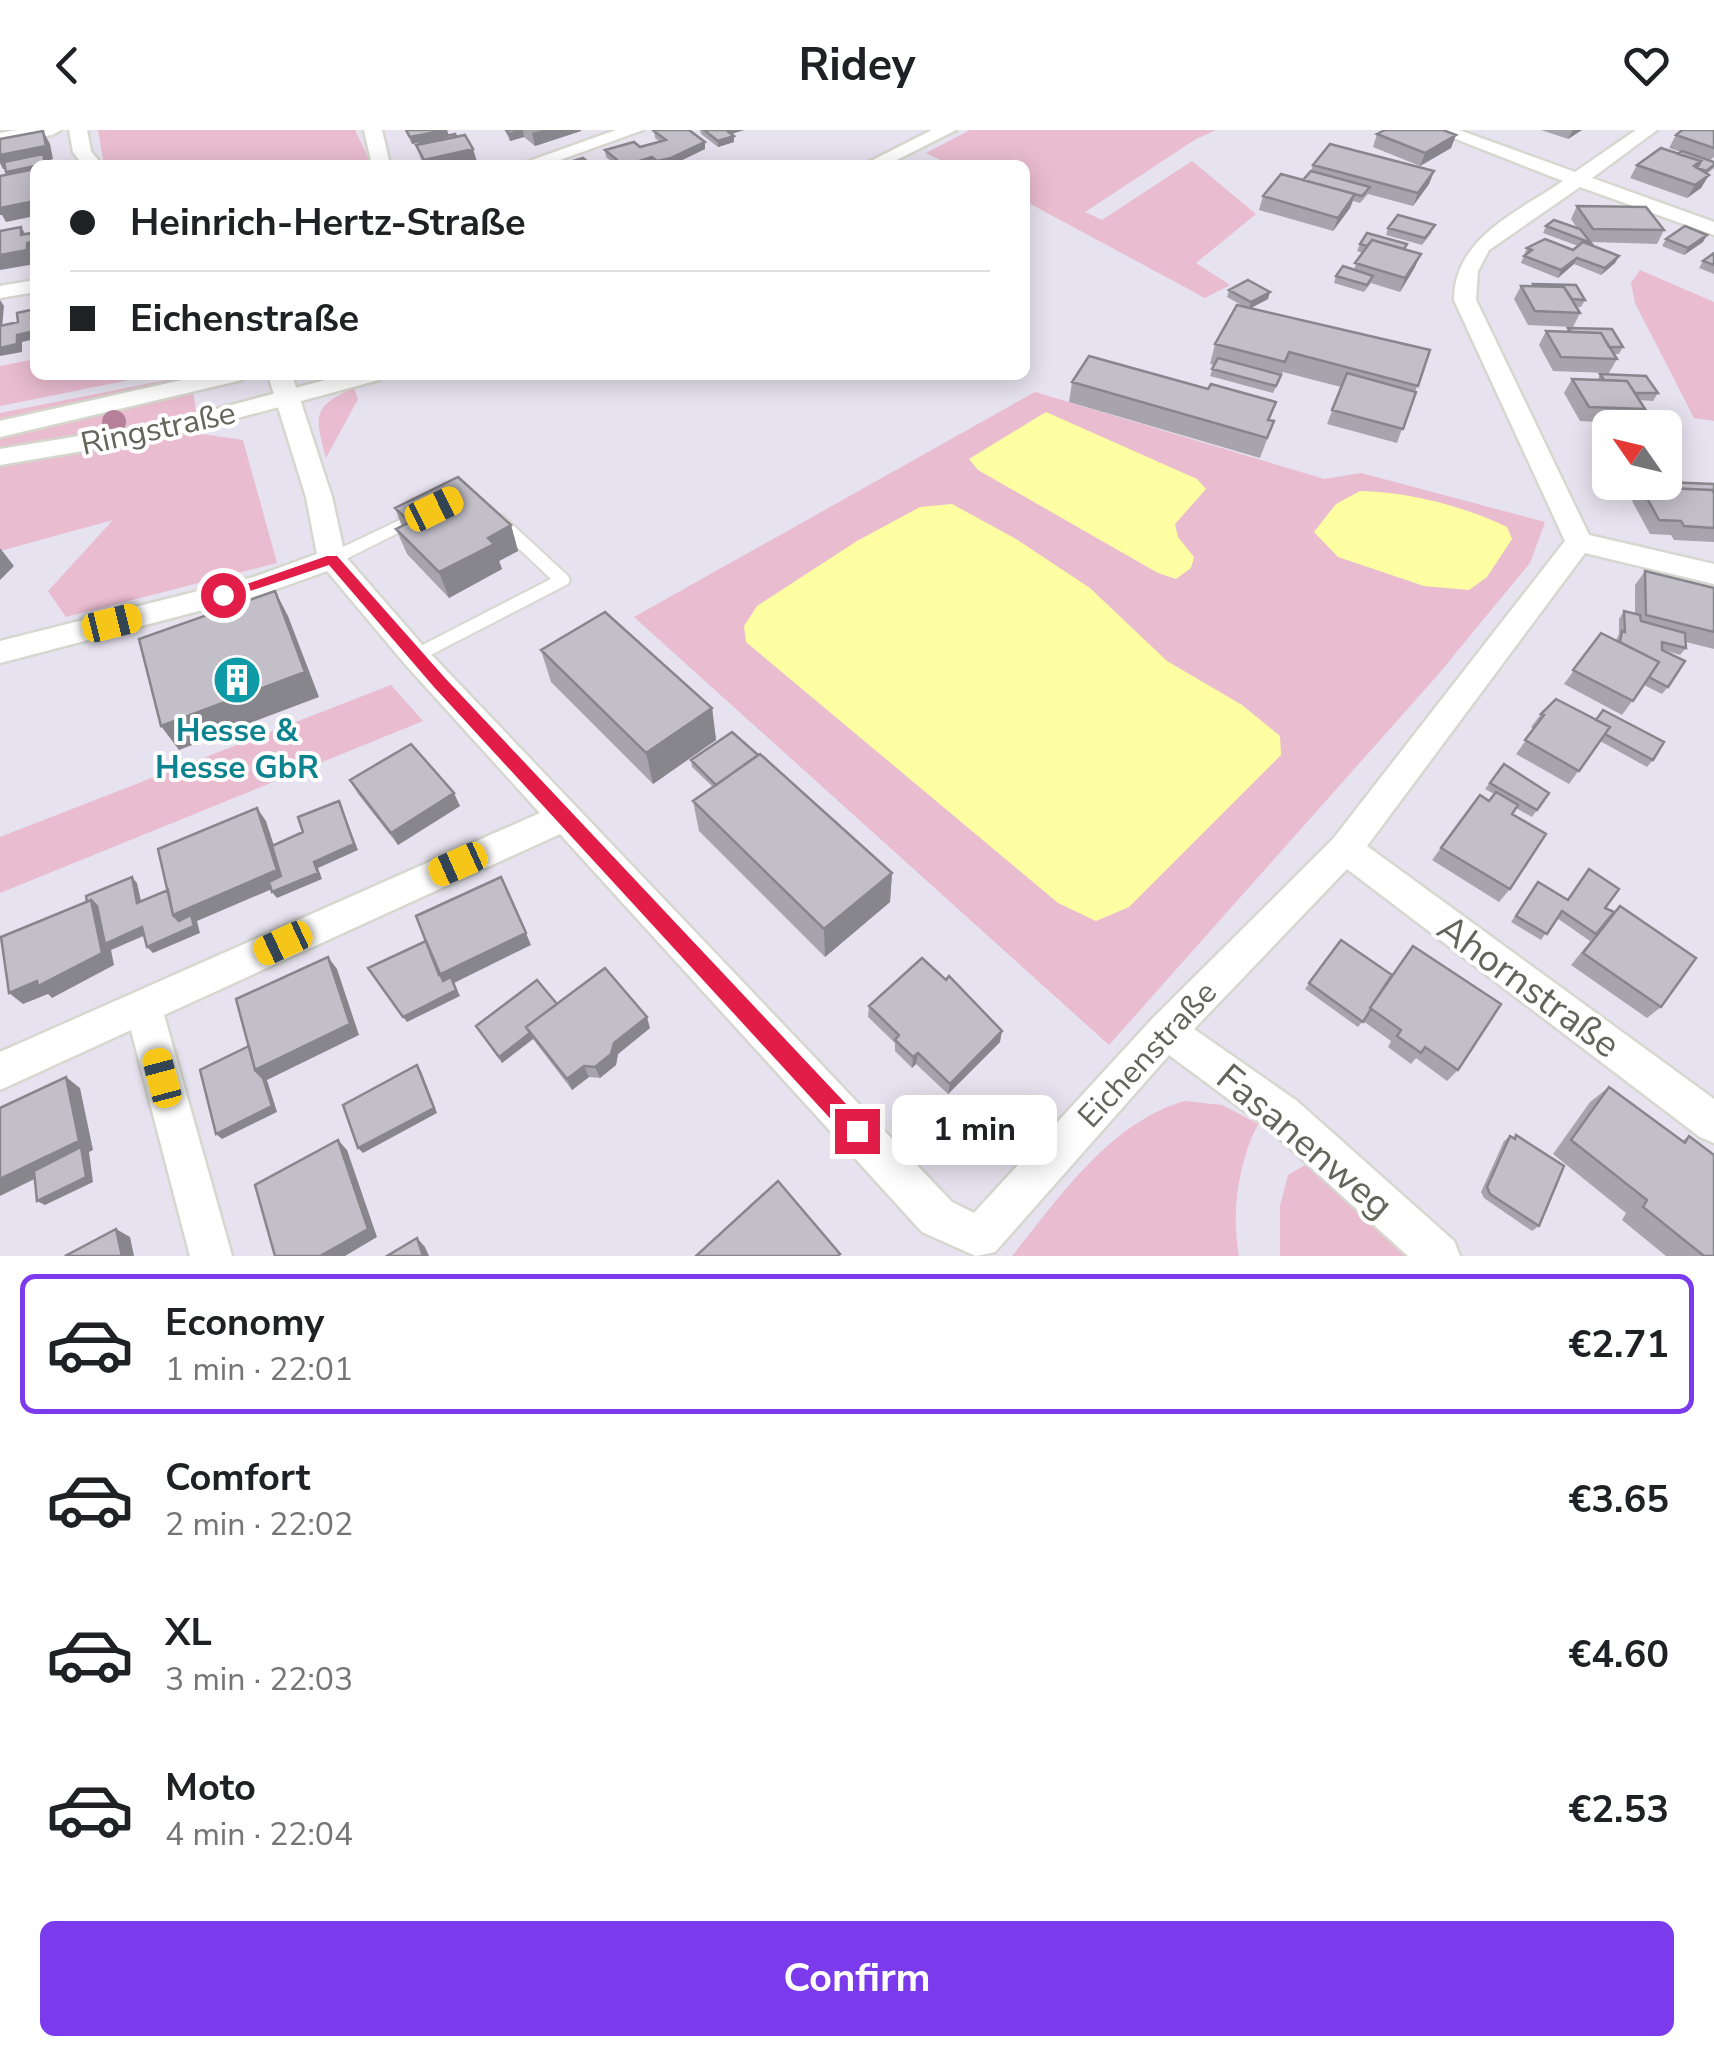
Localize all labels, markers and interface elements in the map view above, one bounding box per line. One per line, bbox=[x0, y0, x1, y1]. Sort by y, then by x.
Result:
text: Ridey bbox=[798, 35, 916, 96]
icon: back bbox=[40, 38, 95, 93]
icon: heart bbox=[1619, 38, 1674, 93]
text: Heinrich-Hertz-Straße bbox=[130, 197, 526, 248]
text: Eichenstraße bbox=[130, 293, 359, 344]
street label: Ringstraße bbox=[77, 391, 239, 466]
north arrow bbox=[1592, 410, 1682, 500]
map controls bbox=[1592, 410, 1682, 500]
car bbox=[400, 482, 468, 536]
route start bbox=[201, 573, 246, 618]
car bbox=[79, 601, 145, 645]
building icon: Hesse & Hesse GbR bbox=[211, 654, 263, 706]
place label: Hesse & Hesse GbR bbox=[155, 709, 319, 789]
car bbox=[424, 838, 492, 890]
street label: Ahornstraße bbox=[1427, 903, 1630, 1070]
car bbox=[249, 917, 317, 969]
street label: Eichenstraße bbox=[1068, 972, 1226, 1137]
car bbox=[140, 1045, 184, 1111]
street label: Fasanenweg bbox=[1206, 1052, 1404, 1230]
callout: 1 min bbox=[892, 1096, 1057, 1166]
text: 1 min bbox=[933, 1108, 1016, 1151]
route end bbox=[835, 1109, 880, 1154]
text: Economy bbox=[165, 1297, 324, 1348]
icon: car bbox=[45, 1299, 135, 1389]
text: €2.71 bbox=[1568, 1319, 1669, 1370]
text: 1 min · 22:01 bbox=[165, 1348, 353, 1391]
text: Comfort bbox=[165, 1452, 310, 1503]
icon: car bbox=[45, 1454, 135, 1544]
text: €3.65 bbox=[1568, 1474, 1669, 1525]
text: 2 min · 22:02 bbox=[165, 1503, 353, 1546]
text: XL bbox=[165, 1607, 212, 1658]
icon: car bbox=[45, 1609, 135, 1699]
text: €4.60 bbox=[1568, 1629, 1669, 1680]
text: 3 min · 22:03 bbox=[165, 1658, 353, 1701]
text: Moto bbox=[165, 1762, 256, 1813]
icon: car bbox=[45, 1764, 135, 1854]
text: €2.53 bbox=[1568, 1784, 1669, 1835]
text: 4 min · 22:04 bbox=[165, 1813, 353, 1856]
button: Confirm bbox=[40, 1921, 1674, 2036]

